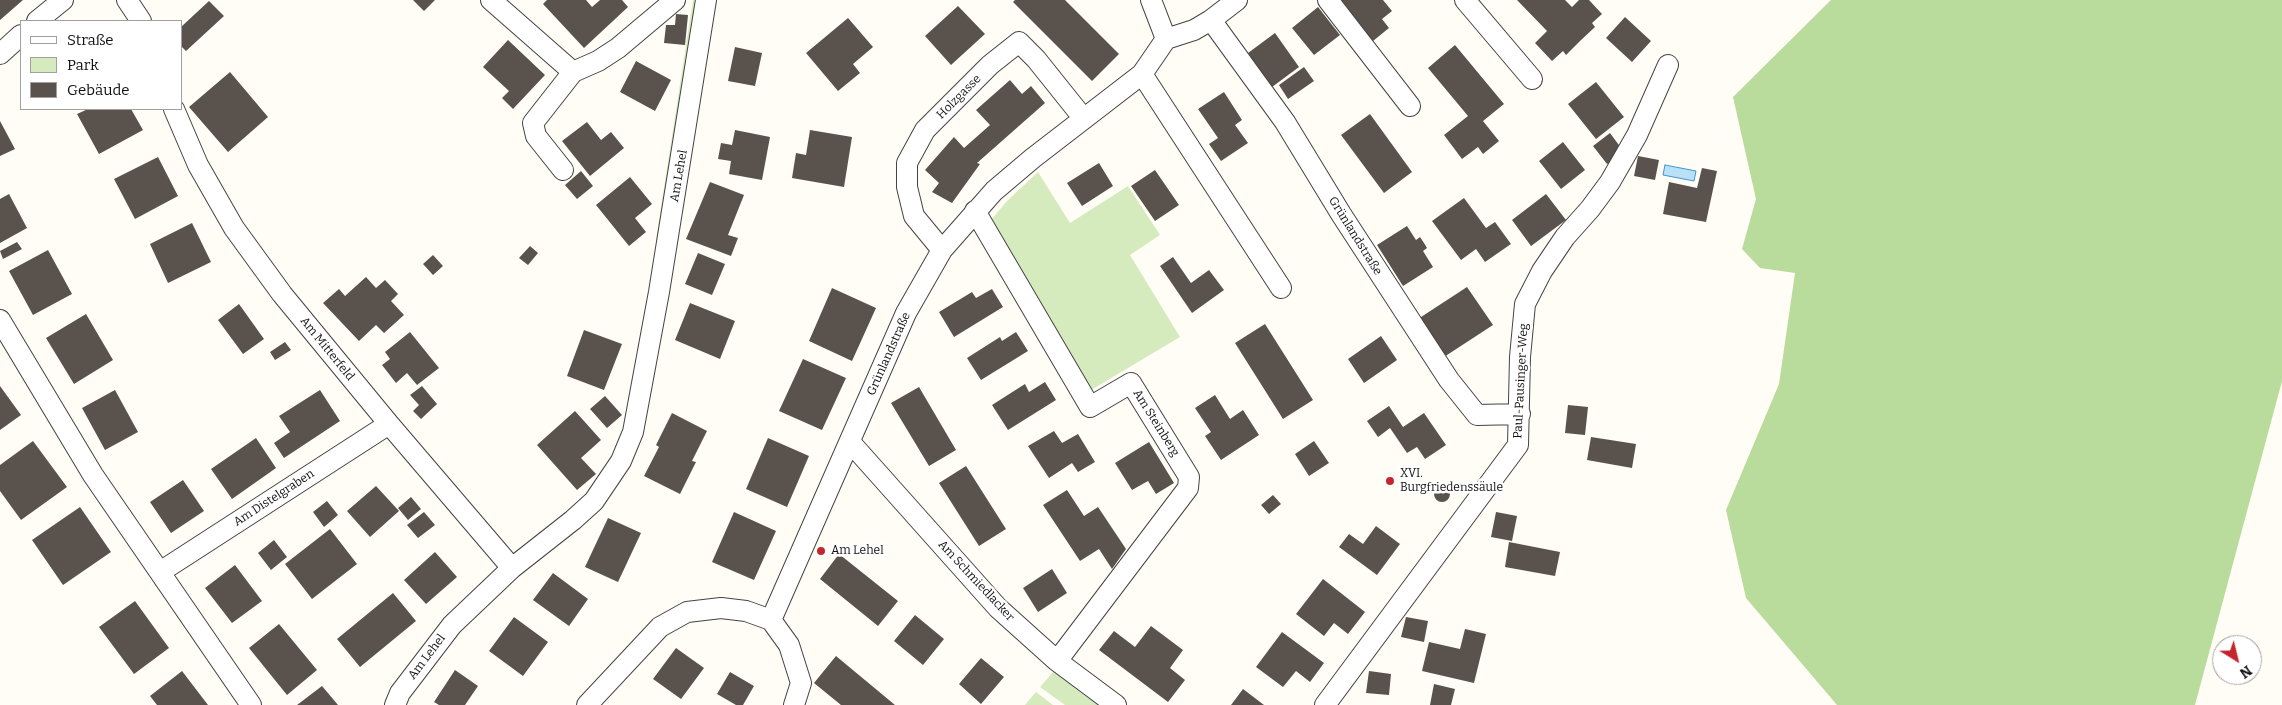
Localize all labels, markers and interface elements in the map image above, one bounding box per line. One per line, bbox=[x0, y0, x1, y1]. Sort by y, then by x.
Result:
legend bbox=[20, 20, 182, 110]
text: Straße bbox=[67, 31, 113, 49]
text: Park bbox=[67, 56, 99, 74]
street label: Holzgasse bbox=[934, 72, 984, 122]
text: Gebäude bbox=[67, 81, 130, 99]
street label: Am Lehel bbox=[667, 149, 691, 203]
street label: Grünlandstraße bbox=[1325, 194, 1385, 278]
street label: Grünlandstraße bbox=[864, 310, 914, 398]
street label: Am Mitterfeld bbox=[297, 314, 357, 384]
street label: Paul-Pausinger-Weg bbox=[1511, 323, 1531, 439]
street label: Am Steinberg bbox=[1130, 387, 1182, 459]
street label: Am Distelgraben bbox=[231, 467, 317, 529]
place label: XVI. Burgfriedenssäule bbox=[1400, 467, 1503, 495]
marker: XVI. Burgfriedenssäule bbox=[1384, 475, 1396, 487]
street label: Am Schmiedlacker bbox=[935, 538, 1017, 624]
place label: Am Lehel bbox=[831, 544, 884, 558]
marker: Am Lehel bbox=[815, 545, 827, 557]
street label: Am Lehel bbox=[405, 632, 449, 682]
north arrow bbox=[2212, 635, 2262, 685]
text: N bbox=[2236, 662, 2255, 682]

